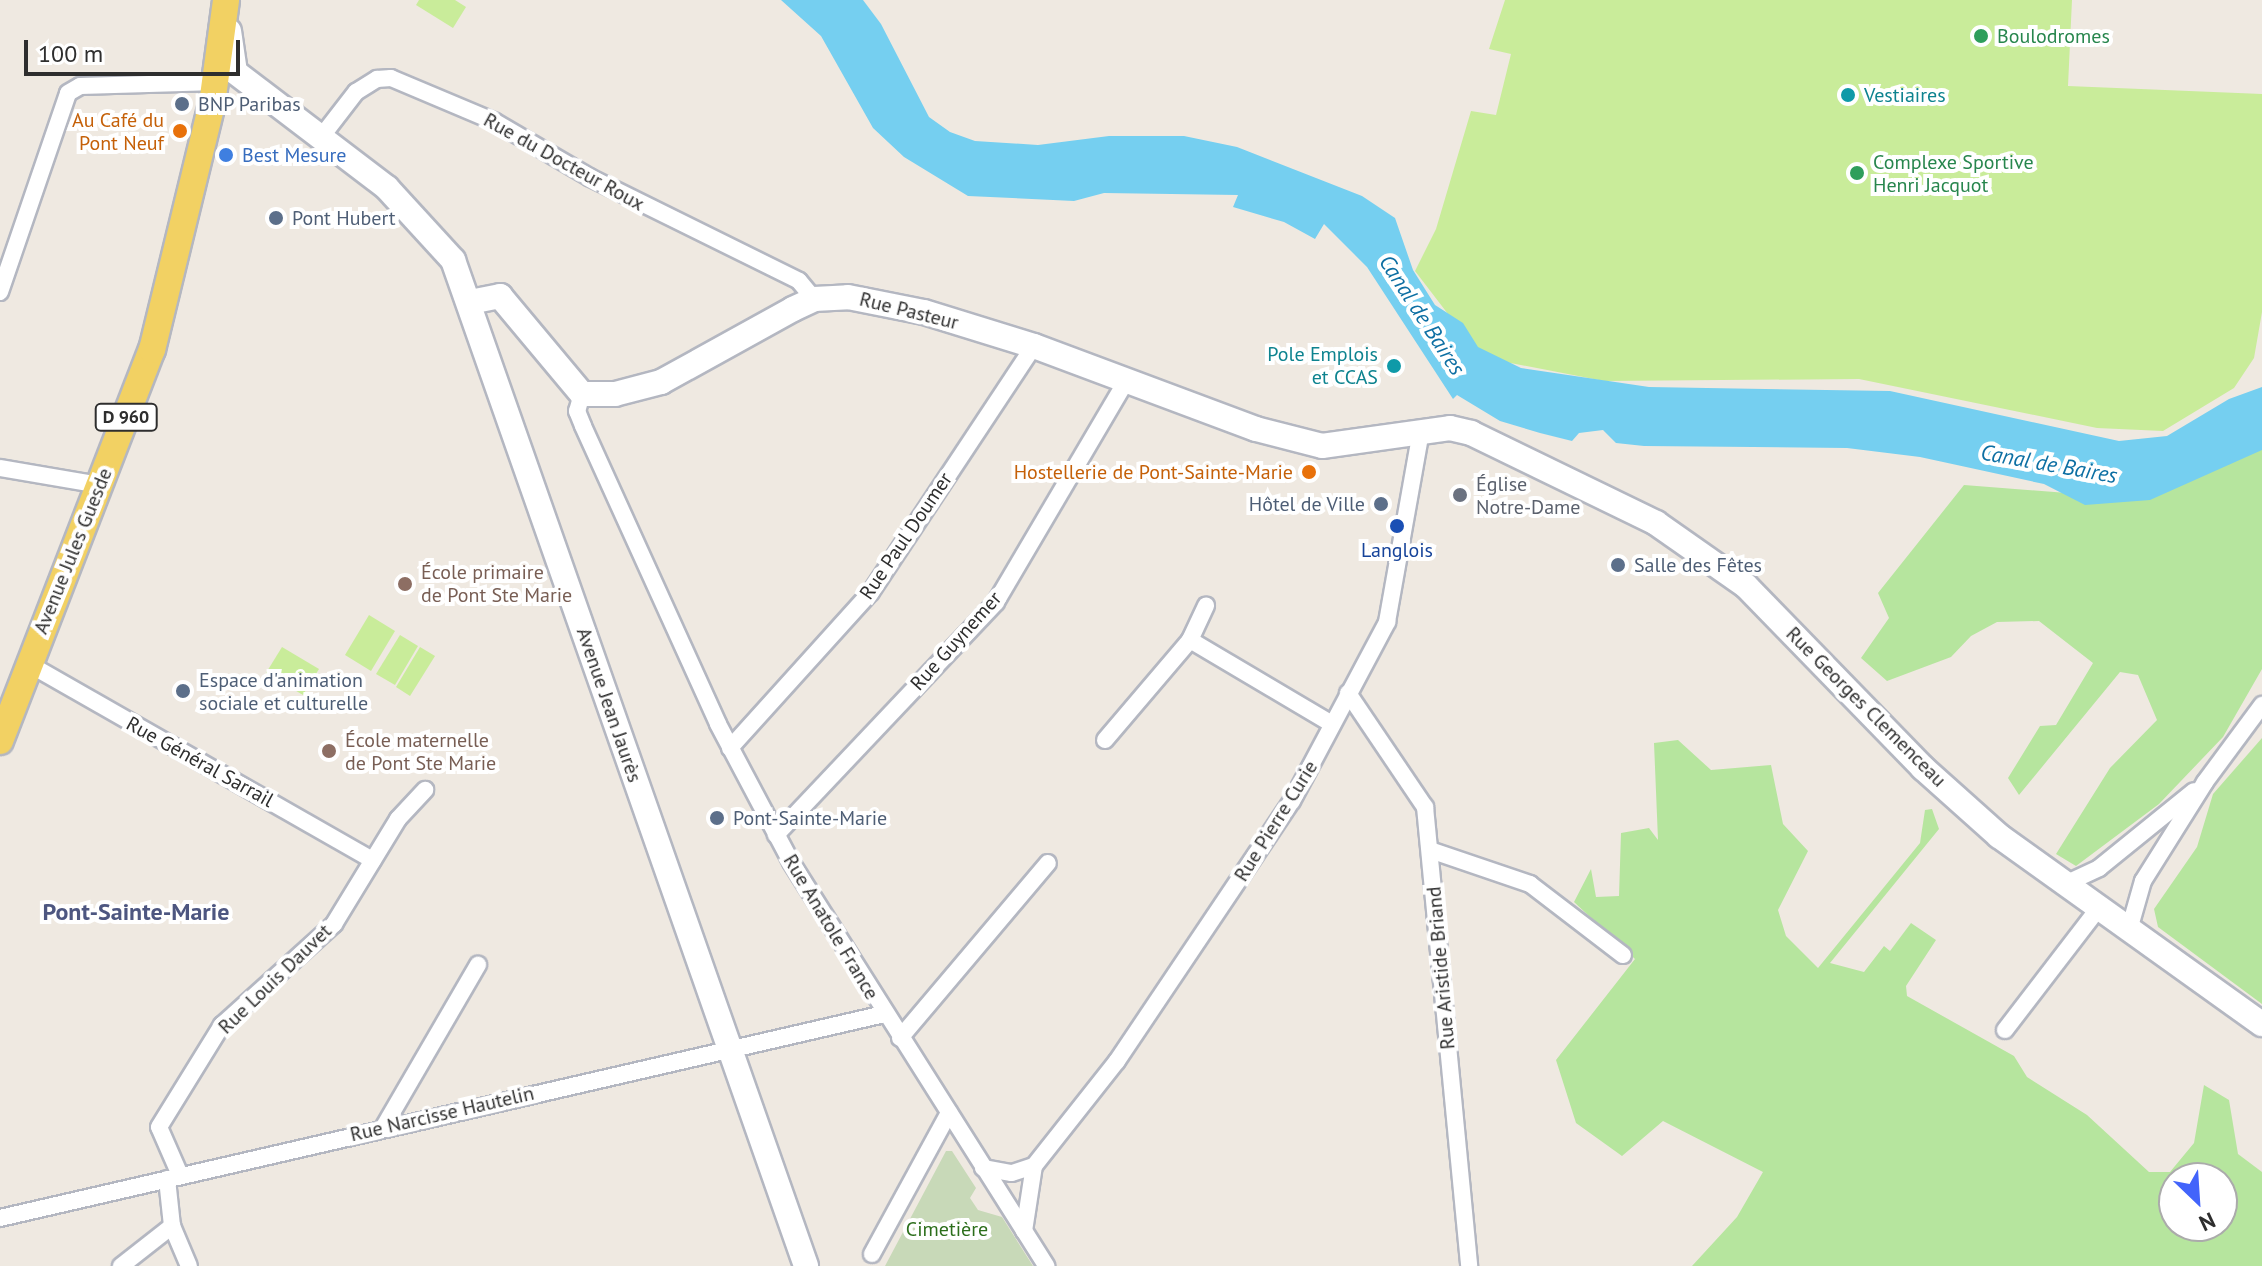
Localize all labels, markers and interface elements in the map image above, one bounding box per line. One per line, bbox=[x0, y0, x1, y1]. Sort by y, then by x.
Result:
scale bar bbox=[28, 24, 244, 74]
place label: Boulodromes bbox=[1997, 24, 2110, 48]
marker: Boulodromes bbox=[1972, 27, 1990, 45]
text: 100 m bbox=[38, 38, 103, 69]
place label: Vestiaires bbox=[1864, 83, 1946, 107]
marker: Vestiaires bbox=[1839, 86, 1857, 104]
place label: BNP Paribas bbox=[198, 92, 301, 116]
marker: BNP Paribas bbox=[173, 95, 191, 113]
place label: Au Café du Pont Neuf bbox=[72, 108, 164, 155]
street label: Rue du Docteur Roux bbox=[479, 108, 649, 216]
marker: Au Café du Pont Neuf bbox=[171, 122, 189, 140]
place label: Best Mesure bbox=[242, 143, 347, 167]
marker: Best Mesure bbox=[217, 146, 235, 164]
place label: Complexe Sportive Henri Jacquot bbox=[1873, 150, 2034, 197]
marker: Complexe Sportive Henri Jacquot bbox=[1848, 164, 1866, 182]
place label: Pont Hubert bbox=[292, 206, 396, 230]
marker: Pont Hubert bbox=[267, 209, 285, 227]
water label: Canal de Baires bbox=[1373, 250, 1471, 380]
street label: Rue Pasteur bbox=[857, 287, 961, 335]
place label: Pole Emplois et CCAS bbox=[1267, 342, 1378, 389]
marker: Pole Emplois et CCAS bbox=[1385, 357, 1403, 375]
road number: D 960 bbox=[94, 403, 158, 431]
water label: Canal de Baires bbox=[1979, 439, 2119, 489]
place label: Hostellerie de Pont-Sainte-Marie bbox=[1014, 460, 1293, 484]
marker: Hostellerie de Pont-Sainte-Marie bbox=[1300, 463, 1318, 481]
street label: Avenue Jules Guesde bbox=[29, 465, 117, 637]
street label: Rue Paul Doumer bbox=[855, 468, 957, 604]
place label: Église Notre-Dame bbox=[1476, 472, 1581, 519]
marker: Église Notre-Dame bbox=[1451, 486, 1469, 504]
place label: Hôtel de Ville bbox=[1248, 492, 1365, 516]
marker: Hôtel de Ville bbox=[1372, 495, 1390, 513]
marker: Langlois bbox=[1388, 517, 1406, 535]
place label: Langlois bbox=[1361, 538, 1433, 562]
place label: Salle des Fêtes bbox=[1634, 553, 1762, 577]
marker: Salle des Fêtes bbox=[1609, 556, 1627, 574]
place label: École primaire de Pont Ste Marie bbox=[421, 560, 572, 607]
marker: École primaire de Pont Ste Marie bbox=[396, 575, 414, 593]
street label: Rue Guynemer bbox=[905, 587, 1007, 695]
street label: Rue Georges Clemenceau bbox=[1781, 622, 1951, 792]
street label: Avenue Jean Jaurès bbox=[571, 625, 647, 785]
place label: Espace d'animation sociale et culturelle bbox=[199, 668, 368, 715]
marker: Espace d'animation sociale et culturelle bbox=[174, 682, 192, 700]
street label: Rue Général Sarrail bbox=[122, 712, 278, 812]
place label: École maternelle de Pont Ste Marie bbox=[345, 728, 496, 775]
marker: École maternelle de Pont Ste Marie bbox=[320, 742, 338, 760]
street label: Rue Pierre Curie bbox=[1229, 756, 1323, 886]
place label: Pont-Sainte-Marie bbox=[733, 806, 887, 830]
marker: Pont-Sainte-Marie bbox=[708, 809, 726, 827]
street label: Rue Anatole France bbox=[778, 850, 884, 1004]
street label: Rue Aristide Briand bbox=[1422, 885, 1460, 1051]
district label: Pont-Sainte-Marie bbox=[43, 898, 229, 926]
street label: Rue Louis Dauvet bbox=[213, 919, 337, 1039]
street label: Rue Narcisse Hautelin bbox=[348, 1081, 536, 1147]
north arrow bbox=[2158, 1162, 2238, 1242]
text: N bbox=[2195, 1206, 2220, 1238]
park label: Cimetière bbox=[906, 1217, 988, 1241]

